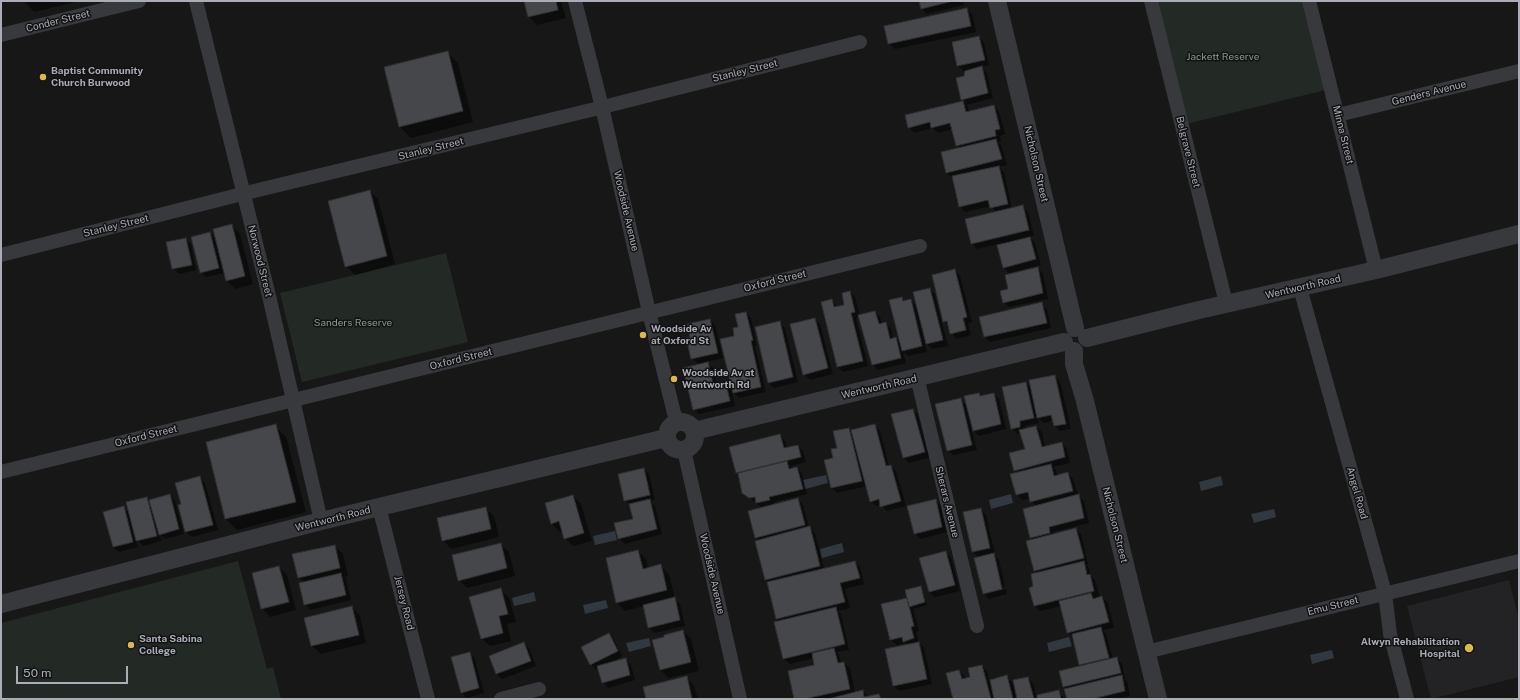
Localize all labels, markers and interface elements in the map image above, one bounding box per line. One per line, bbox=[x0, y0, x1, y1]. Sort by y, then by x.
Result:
street label: Conder Street bbox=[25, 7, 91, 35]
park label: Jackett Reserve bbox=[1187, 51, 1259, 63]
street label: Stanley Street bbox=[711, 57, 779, 85]
place label: Baptist Community Church Burwood bbox=[51, 65, 143, 88]
marker: Baptist Community Church Burwood bbox=[38, 72, 48, 82]
street label: Genders Avenue bbox=[1391, 78, 1467, 108]
street label: Minna Street bbox=[1330, 104, 1356, 166]
street label: Belgrave Street bbox=[1173, 115, 1203, 189]
street label: Nicholson Street bbox=[1021, 125, 1051, 203]
street label: Stanley Street bbox=[397, 135, 465, 163]
street label: Woodside Avenue bbox=[611, 170, 641, 252]
street label: Stanley Street bbox=[82, 212, 150, 240]
street label: Norwood Street bbox=[245, 224, 275, 298]
street label: Oxford Street bbox=[743, 267, 807, 295]
street label: Wentworth Road bbox=[1264, 272, 1342, 302]
park label: Sanders Reserve bbox=[314, 317, 392, 329]
place label: Woodside Av at Oxford St bbox=[651, 323, 712, 346]
marker: Woodside Av at Oxford St bbox=[638, 330, 648, 340]
street label: Oxford Street bbox=[429, 345, 493, 373]
place label: Woodside Av at Wentworth Rd bbox=[682, 367, 754, 390]
street label: Wentworth Road bbox=[840, 372, 918, 402]
marker: Woodside Av at Wentworth Rd bbox=[669, 374, 679, 384]
street label: Oxford Street bbox=[114, 422, 178, 450]
street label: Sherars Avenue bbox=[932, 465, 962, 539]
street label: Angel Road bbox=[1344, 466, 1370, 520]
street label: Nicholson Street bbox=[1100, 486, 1130, 564]
street label: Wentworth Road bbox=[294, 504, 372, 534]
street label: Woodside Avenue bbox=[697, 533, 727, 615]
street label: Jersey Road bbox=[391, 575, 417, 631]
street label: Emu Street bbox=[1306, 594, 1360, 618]
place label: Santa Sabina College bbox=[139, 633, 202, 656]
place label: Alwyn Rehabilitation Hospital bbox=[1361, 636, 1460, 660]
marker: Santa Sabina College bbox=[126, 640, 136, 650]
marker: Alwyn Rehabilitation Hospital bbox=[1463, 642, 1475, 654]
scale bar bbox=[18, 658, 130, 684]
text: 50 m bbox=[23, 666, 51, 680]

